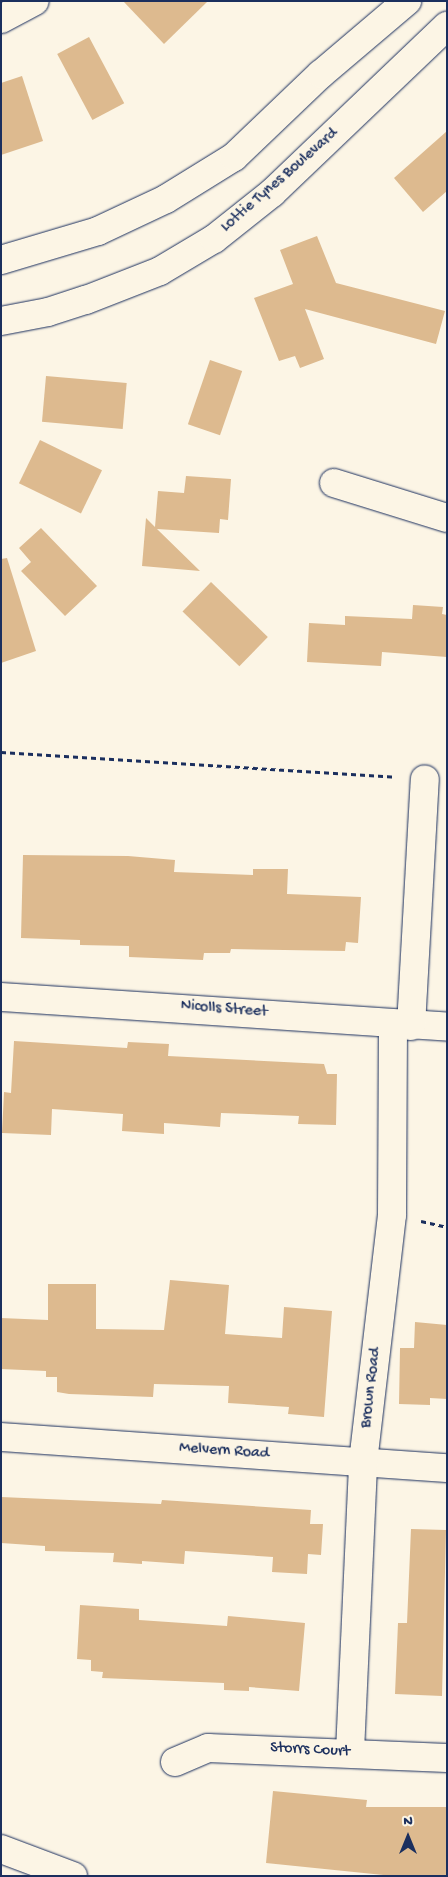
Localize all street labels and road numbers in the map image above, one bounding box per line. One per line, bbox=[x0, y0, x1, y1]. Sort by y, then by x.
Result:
street label: Lottie Tynes Boulevard bbox=[217, 125, 343, 237]
street label: Nicolls Street bbox=[180, 997, 268, 1023]
street label: Brown Road bbox=[358, 1347, 386, 1429]
street label: Melvern Road bbox=[178, 1439, 270, 1465]
street label: Storrs Court bbox=[270, 1739, 350, 1763]

